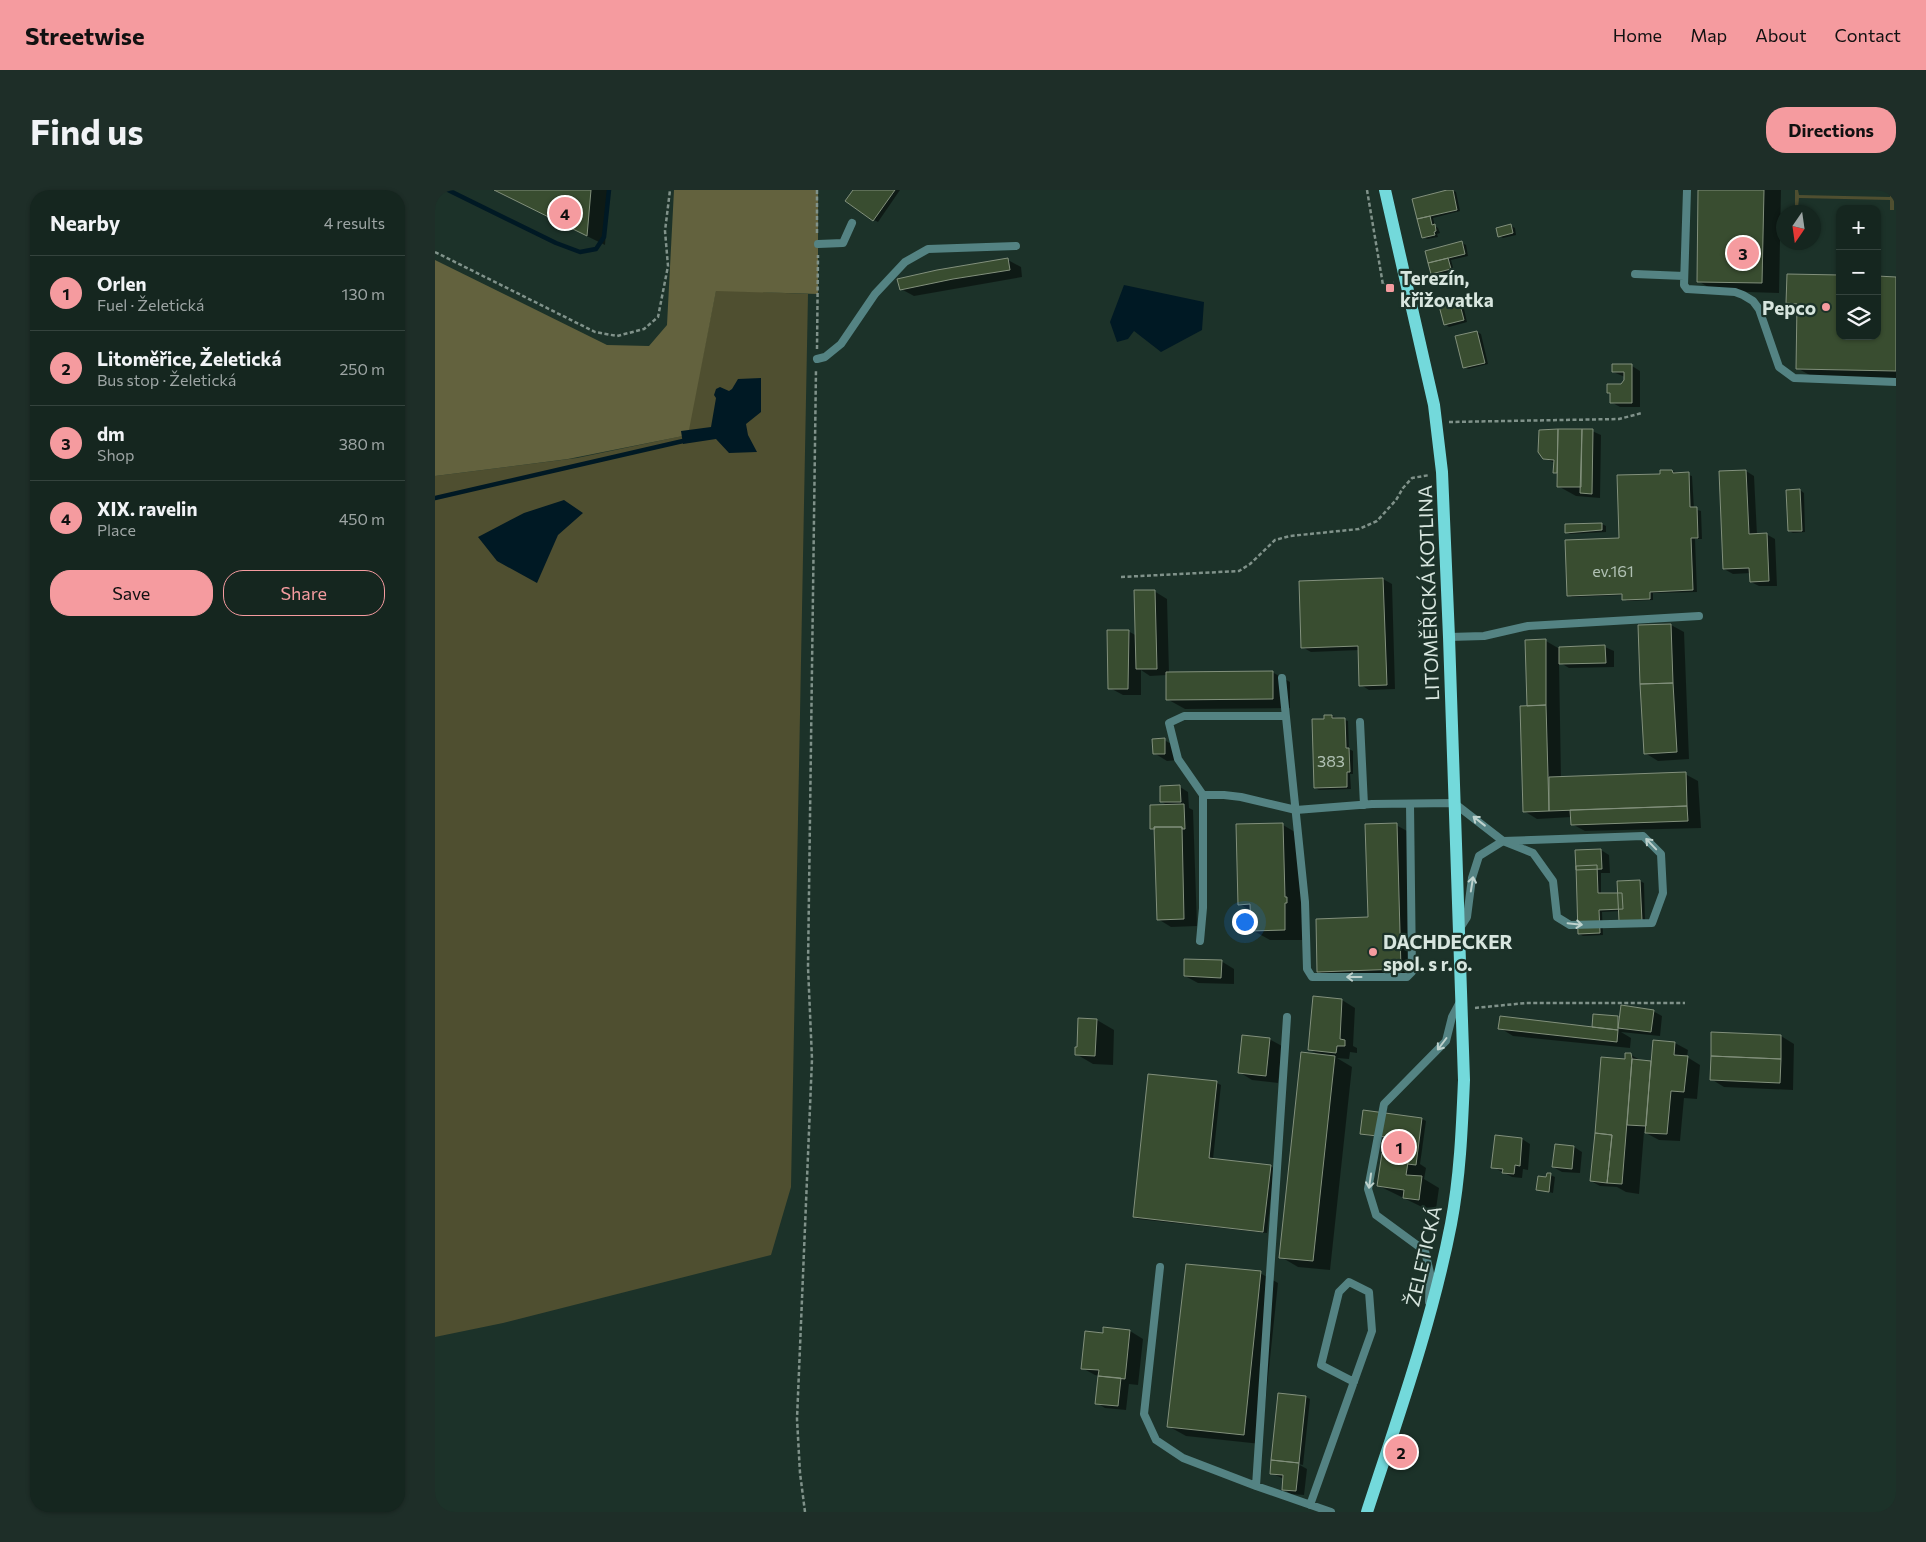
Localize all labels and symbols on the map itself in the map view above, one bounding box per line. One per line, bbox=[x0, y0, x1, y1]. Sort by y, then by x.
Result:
pin: 4 bbox=[549, 194, 581, 232]
north arrow bbox=[1776, 205, 1821, 250]
pin: 3 bbox=[1727, 234, 1759, 272]
place label: Terezín, křižovatka bbox=[1400, 266, 1494, 311]
marker: Terezín, křižovatka bbox=[1384, 282, 1396, 294]
place label: Pepco bbox=[1762, 296, 1816, 319]
marker: Pepco bbox=[1820, 301, 1832, 313]
street label: LITOMĚŘICKÁ KOTLINA bbox=[1413, 485, 1443, 701]
house number: ev.161 bbox=[1592, 561, 1634, 580]
house number: 383 bbox=[1317, 751, 1345, 770]
one-way arrow bbox=[1472, 816, 1485, 827]
one-way arrow bbox=[1645, 838, 1657, 850]
one-way arrow bbox=[1467, 876, 1477, 892]
your location bbox=[1232, 909, 1258, 935]
one-way arrow bbox=[1567, 919, 1583, 928]
place label: DACHDECKER spol. s r. o. bbox=[1383, 930, 1513, 975]
marker: DACHDECKER spol. s r. o. bbox=[1367, 946, 1379, 958]
one-way arrow bbox=[1346, 972, 1362, 982]
one-way arrow bbox=[1437, 1037, 1447, 1051]
pin: 1 bbox=[1383, 1128, 1415, 1166]
one-way arrow bbox=[1365, 1173, 1375, 1189]
street label: ŽELETICKÁ bbox=[1400, 1203, 1446, 1309]
pin: 2 bbox=[1385, 1433, 1417, 1471]

